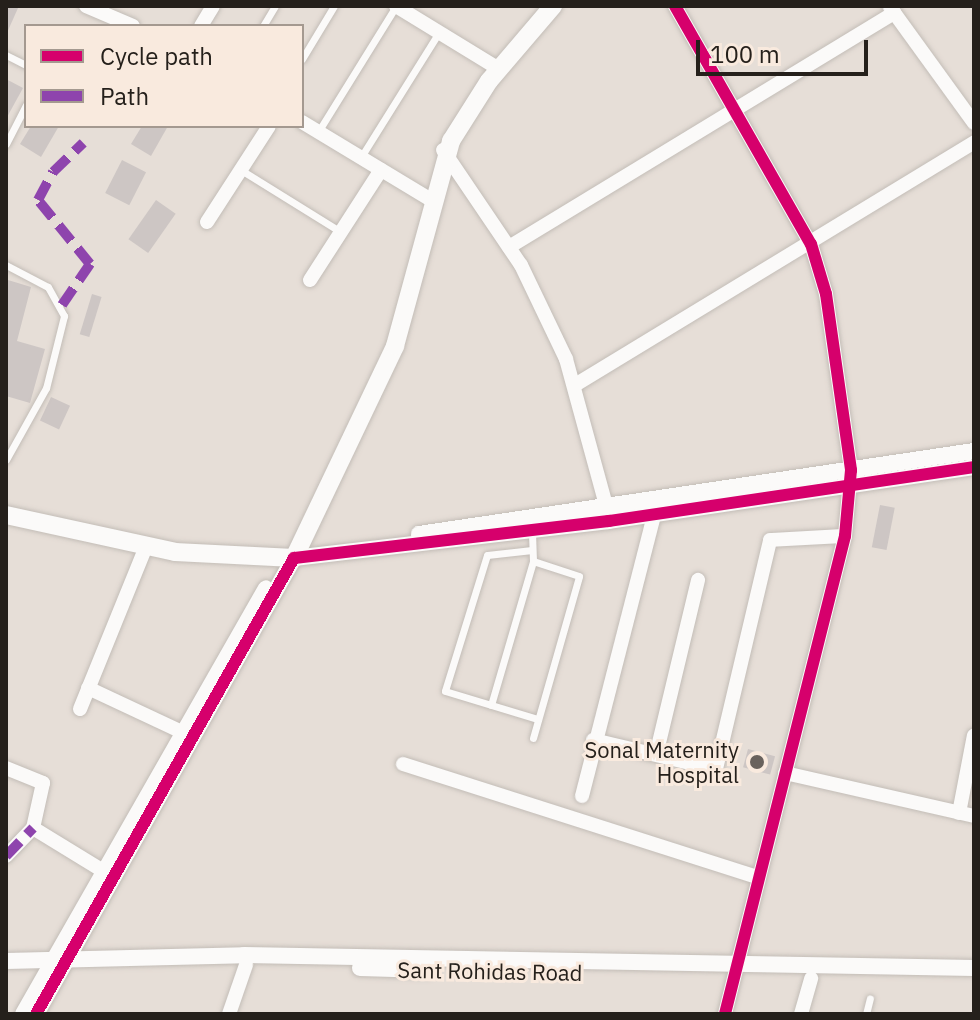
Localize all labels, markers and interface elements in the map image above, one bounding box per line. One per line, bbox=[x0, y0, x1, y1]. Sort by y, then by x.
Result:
legend bbox=[24, 24, 304, 128]
scale bar bbox=[700, 24, 872, 74]
text: 100 m bbox=[710, 38, 780, 70]
text: Cycle path bbox=[100, 40, 213, 72]
text: Path bbox=[100, 80, 149, 112]
place label: Sonal Maternity Hospital bbox=[584, 736, 739, 788]
marker: Sonal Maternity Hospital bbox=[746, 751, 768, 773]
street label: Sant Rohidas Road bbox=[397, 956, 583, 986]

